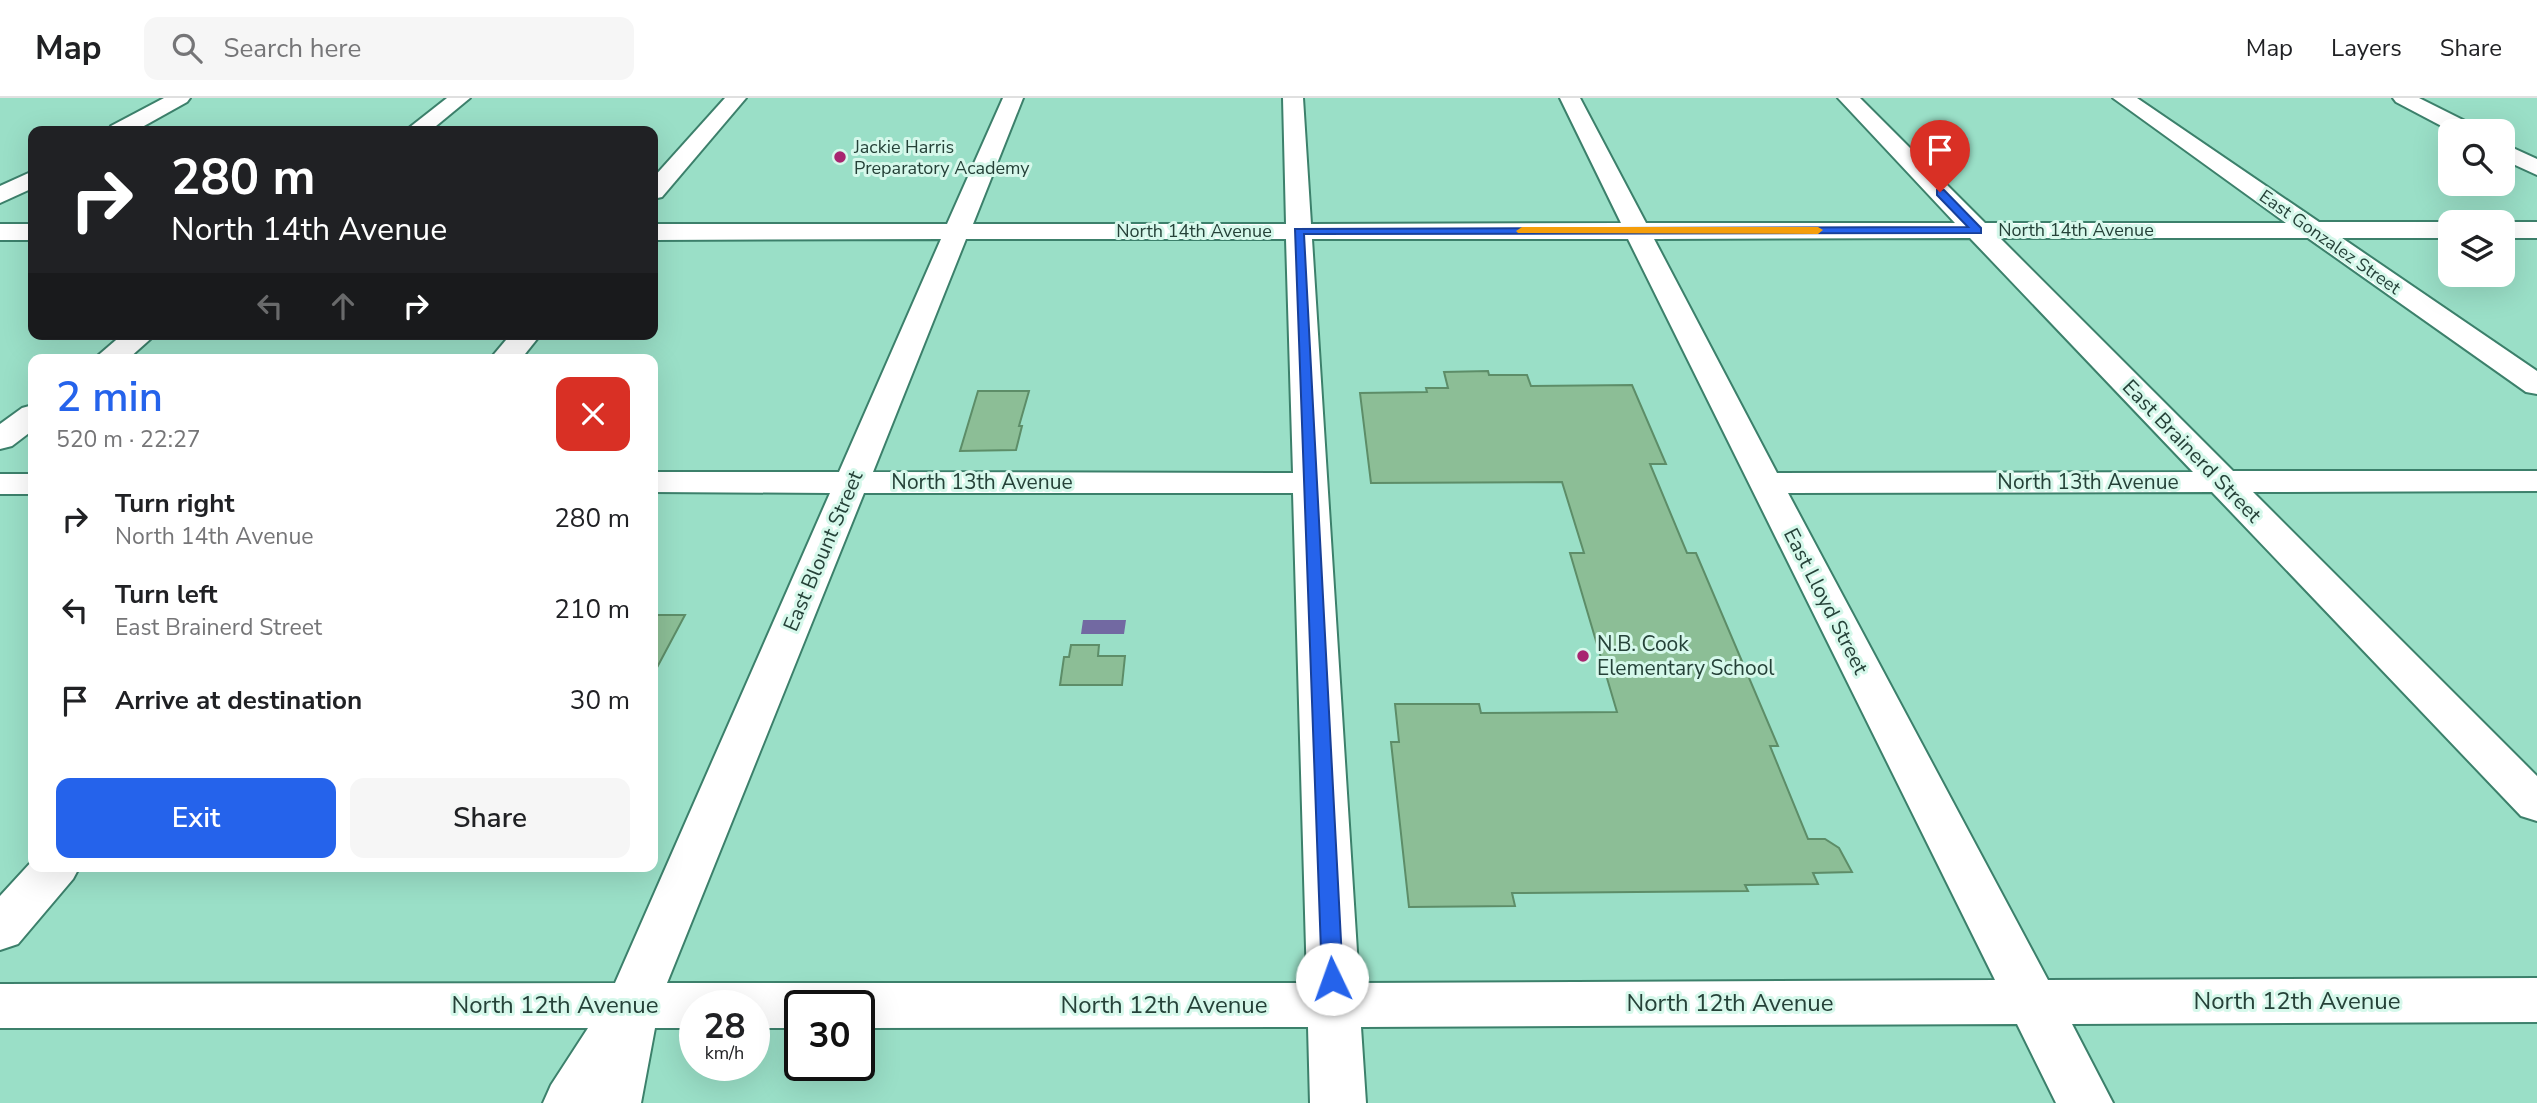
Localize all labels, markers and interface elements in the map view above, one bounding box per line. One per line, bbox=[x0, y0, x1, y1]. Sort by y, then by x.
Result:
search box bbox=[144, 17, 634, 80]
text: Map bbox=[35, 26, 102, 71]
icon: search bbox=[168, 29, 206, 67]
text: Search here bbox=[224, 31, 361, 66]
text: Map bbox=[2246, 32, 2293, 64]
text: Layers bbox=[2331, 32, 2402, 64]
text: Share bbox=[2440, 32, 2502, 64]
map controls bbox=[2438, 119, 2515, 287]
button: search bbox=[2438, 119, 2515, 196]
pin bbox=[1910, 120, 1970, 192]
icon: arrive bbox=[1921, 131, 1959, 169]
place label: Jackie Harris Preparatory Academy bbox=[853, 135, 1030, 180]
text: 280 m bbox=[171, 144, 315, 211]
marker: Jackie Harris Preparatory Academy bbox=[832, 149, 848, 165]
icon: right bbox=[56, 154, 147, 245]
street label: East Gonzalez Street bbox=[2255, 184, 2406, 300]
text: North 14th Avenue bbox=[171, 208, 447, 251]
button: layers bbox=[2438, 210, 2515, 287]
street label: North 14th Avenue bbox=[1998, 218, 2154, 242]
street label: North 14th Avenue bbox=[1116, 219, 1272, 243]
icon: left bbox=[251, 287, 289, 325]
icon: ahead bbox=[324, 287, 362, 325]
icon: right bbox=[397, 287, 435, 325]
text: 2 min bbox=[56, 369, 163, 426]
street label: East Brainerd Street bbox=[2116, 373, 2268, 529]
button: close bbox=[556, 377, 630, 451]
text: 520 m · 22:27 bbox=[56, 424, 201, 455]
street label: East Blount Street bbox=[777, 466, 870, 635]
street label: North 13th Avenue bbox=[891, 468, 1073, 496]
street label: North 13th Avenue bbox=[1997, 468, 2179, 496]
text: Turn right bbox=[115, 486, 234, 521]
icon: right bbox=[56, 500, 94, 538]
text: 280 m bbox=[554, 501, 630, 536]
text: North 14th Avenue bbox=[115, 521, 314, 552]
street label: East Lloyd Street bbox=[1777, 523, 1875, 679]
text: Turn left bbox=[115, 577, 218, 612]
icon: left bbox=[56, 591, 94, 629]
text: 210 m bbox=[554, 592, 630, 627]
text: East Brainerd Street bbox=[115, 612, 322, 643]
place label: N.B. Cook Elementary School bbox=[1597, 630, 1775, 682]
marker: N.B. Cook Elementary School bbox=[1575, 648, 1591, 664]
icon: arrive bbox=[56, 682, 94, 720]
text: Arrive at destination bbox=[115, 683, 362, 718]
text: 30 m bbox=[570, 683, 630, 718]
button: Exit bbox=[56, 778, 336, 858]
button: Share bbox=[350, 778, 630, 858]
position arrow bbox=[1295, 942, 1369, 1016]
street label: North 12th Avenue bbox=[2193, 985, 2401, 1017]
street label: North 12th Avenue bbox=[1626, 987, 1834, 1019]
street label: North 12th Avenue bbox=[451, 989, 659, 1021]
street label: North 12th Avenue bbox=[1060, 989, 1268, 1021]
speed limit sign: 30 bbox=[784, 990, 875, 1081]
text: 28 bbox=[703, 1003, 746, 1050]
text: km/h bbox=[705, 1041, 744, 1065]

